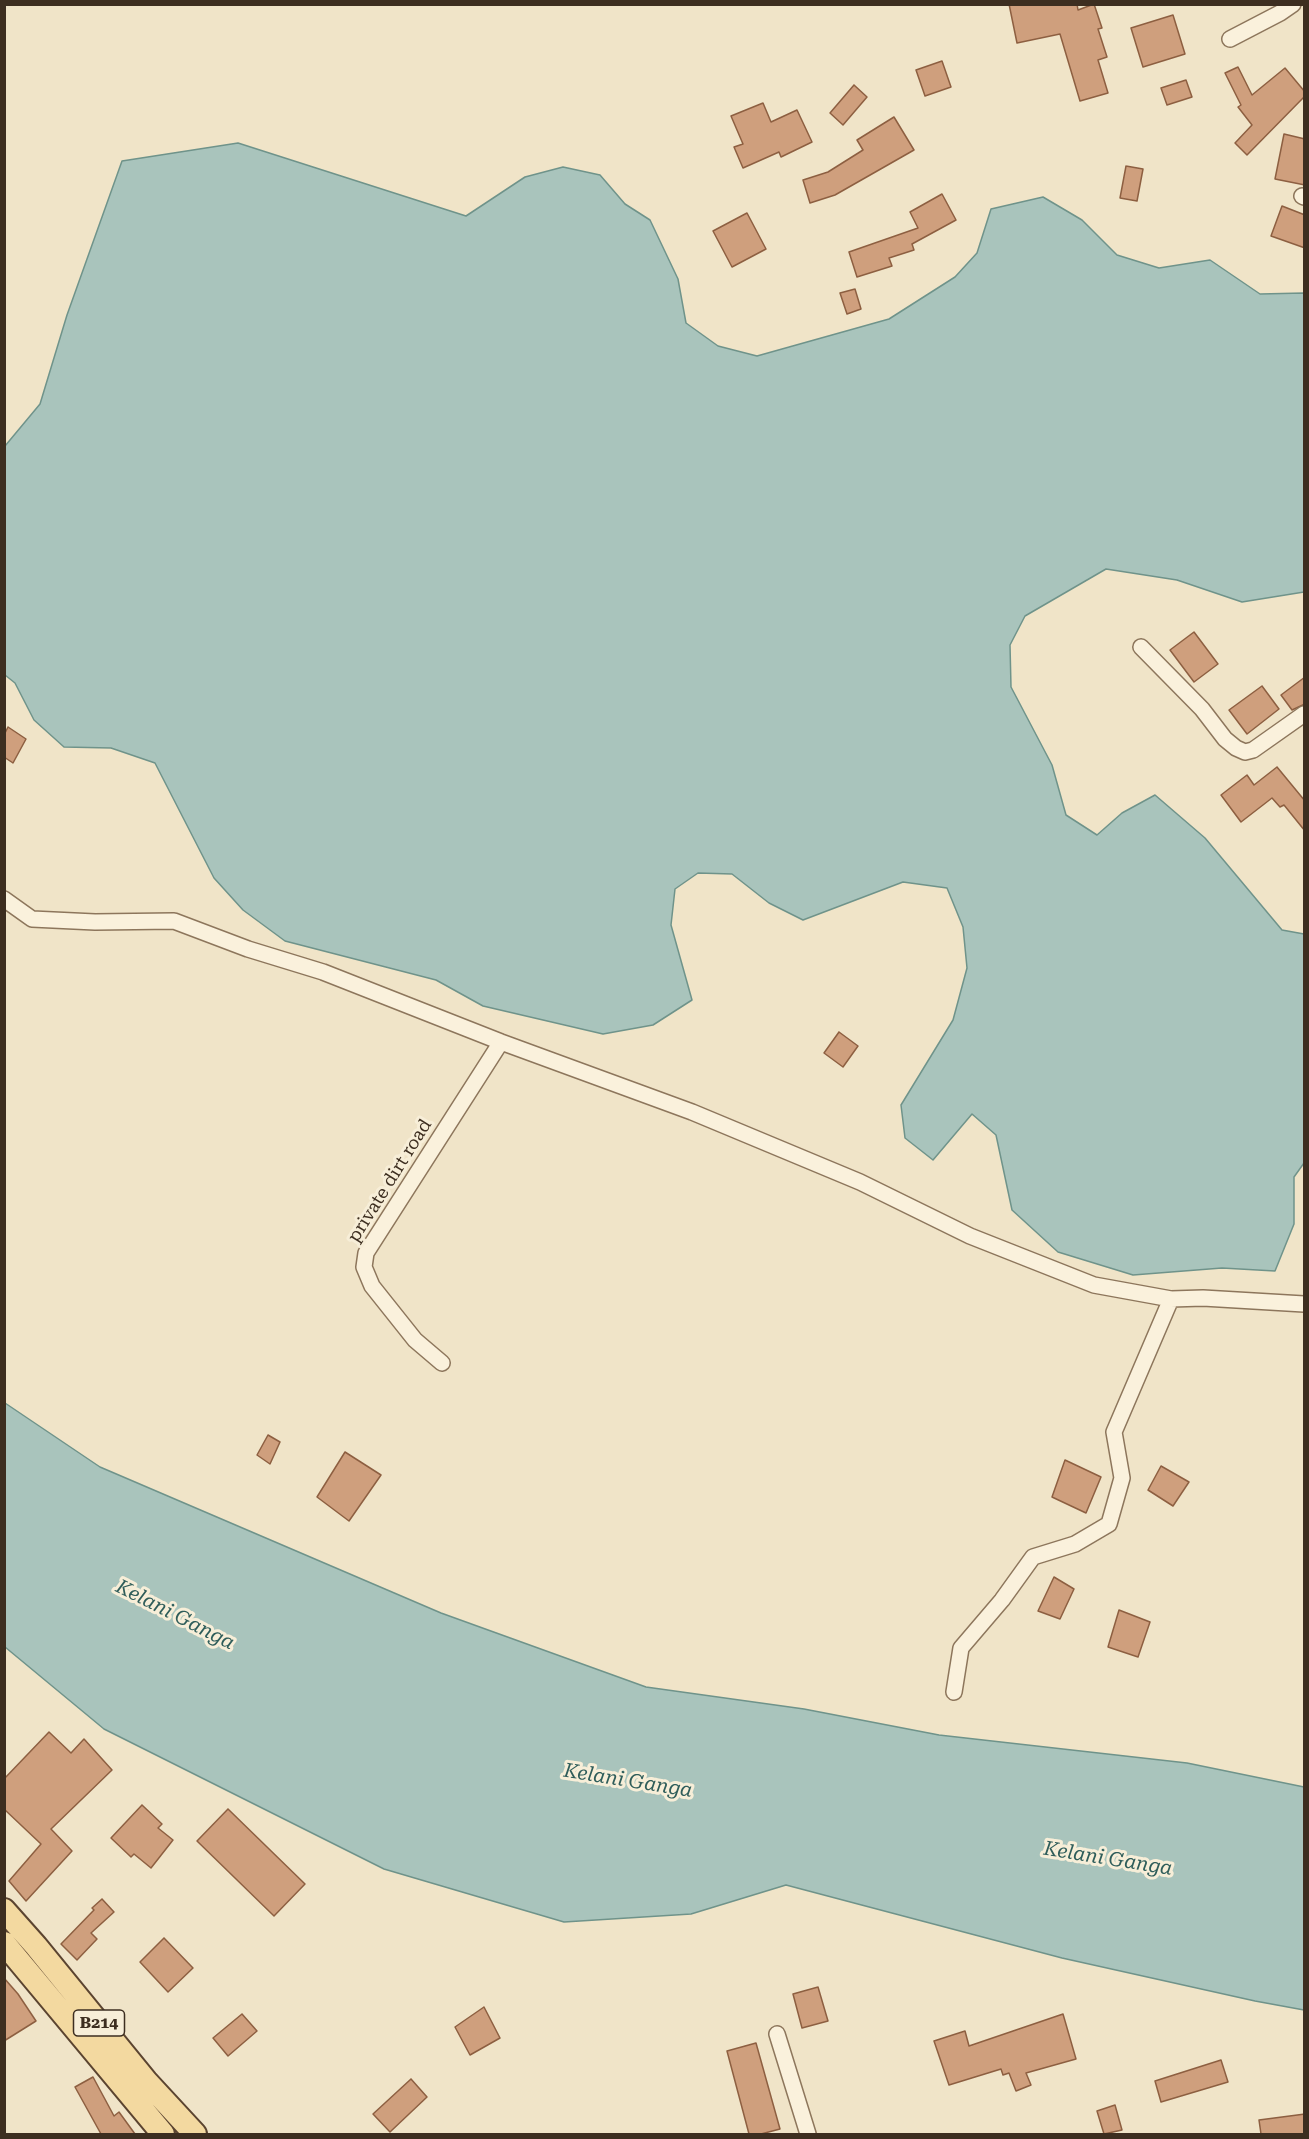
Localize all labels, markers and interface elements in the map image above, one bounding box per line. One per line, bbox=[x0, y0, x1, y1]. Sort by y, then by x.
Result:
street label: private dirt road bbox=[343, 1116, 437, 1246]
water label: Kelani Ganga bbox=[112, 1575, 238, 1655]
water label: Kelani Ganga bbox=[562, 1759, 694, 1803]
water label: Kelani Ganga bbox=[1042, 1837, 1174, 1881]
road number: B214 bbox=[74, 2010, 124, 2036]

